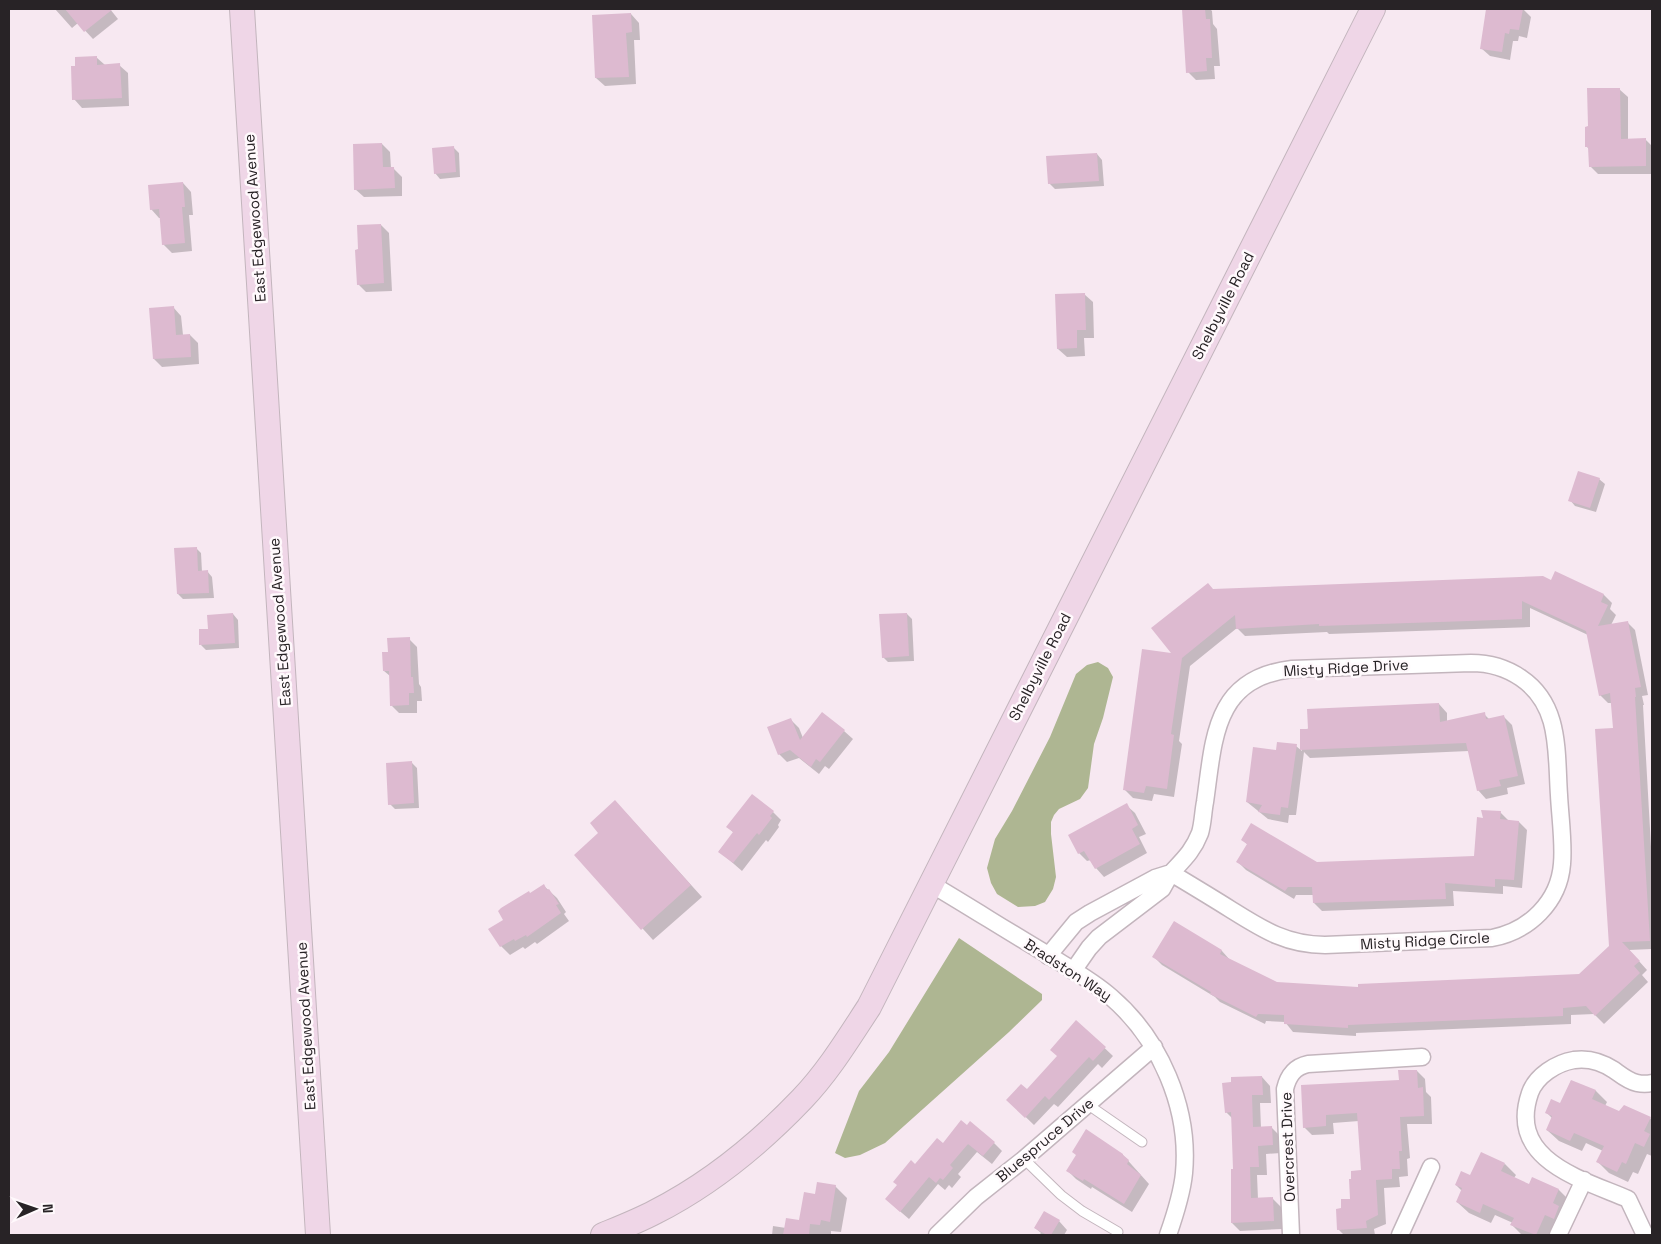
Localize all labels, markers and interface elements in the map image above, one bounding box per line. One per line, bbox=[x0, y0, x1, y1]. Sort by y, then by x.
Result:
street label: East Edgewood Avenue bbox=[239, 133, 270, 303]
street label: Shelbyville Road bbox=[1187, 249, 1258, 363]
street label: East Edgewood Avenue bbox=[264, 537, 295, 707]
street label: Shelbyville Road bbox=[1004, 610, 1075, 724]
street label: Misty Ridge Drive bbox=[1283, 655, 1409, 680]
street label: Misty Ridge Circle bbox=[1360, 928, 1490, 953]
street label: Bradston Way bbox=[1021, 934, 1116, 1005]
street label: East Edgewood Avenue bbox=[292, 941, 319, 1111]
street label: Overcrest Drive bbox=[1276, 1092, 1299, 1202]
street label: Bluespruce Drive bbox=[992, 1093, 1097, 1186]
north arrow bbox=[10, 1184, 60, 1234]
text: N bbox=[39, 1204, 57, 1214]

